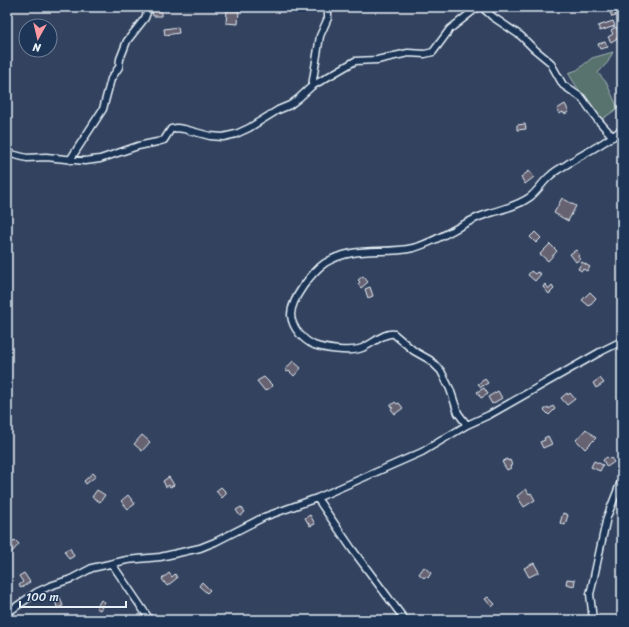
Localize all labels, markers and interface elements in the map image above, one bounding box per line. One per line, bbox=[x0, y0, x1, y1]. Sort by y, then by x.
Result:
north arrow bbox=[18, 18, 58, 58]
text: N bbox=[31, 37, 43, 57]
scale bar bbox=[20, 583, 126, 609]
text: 100 m bbox=[26, 586, 59, 608]

